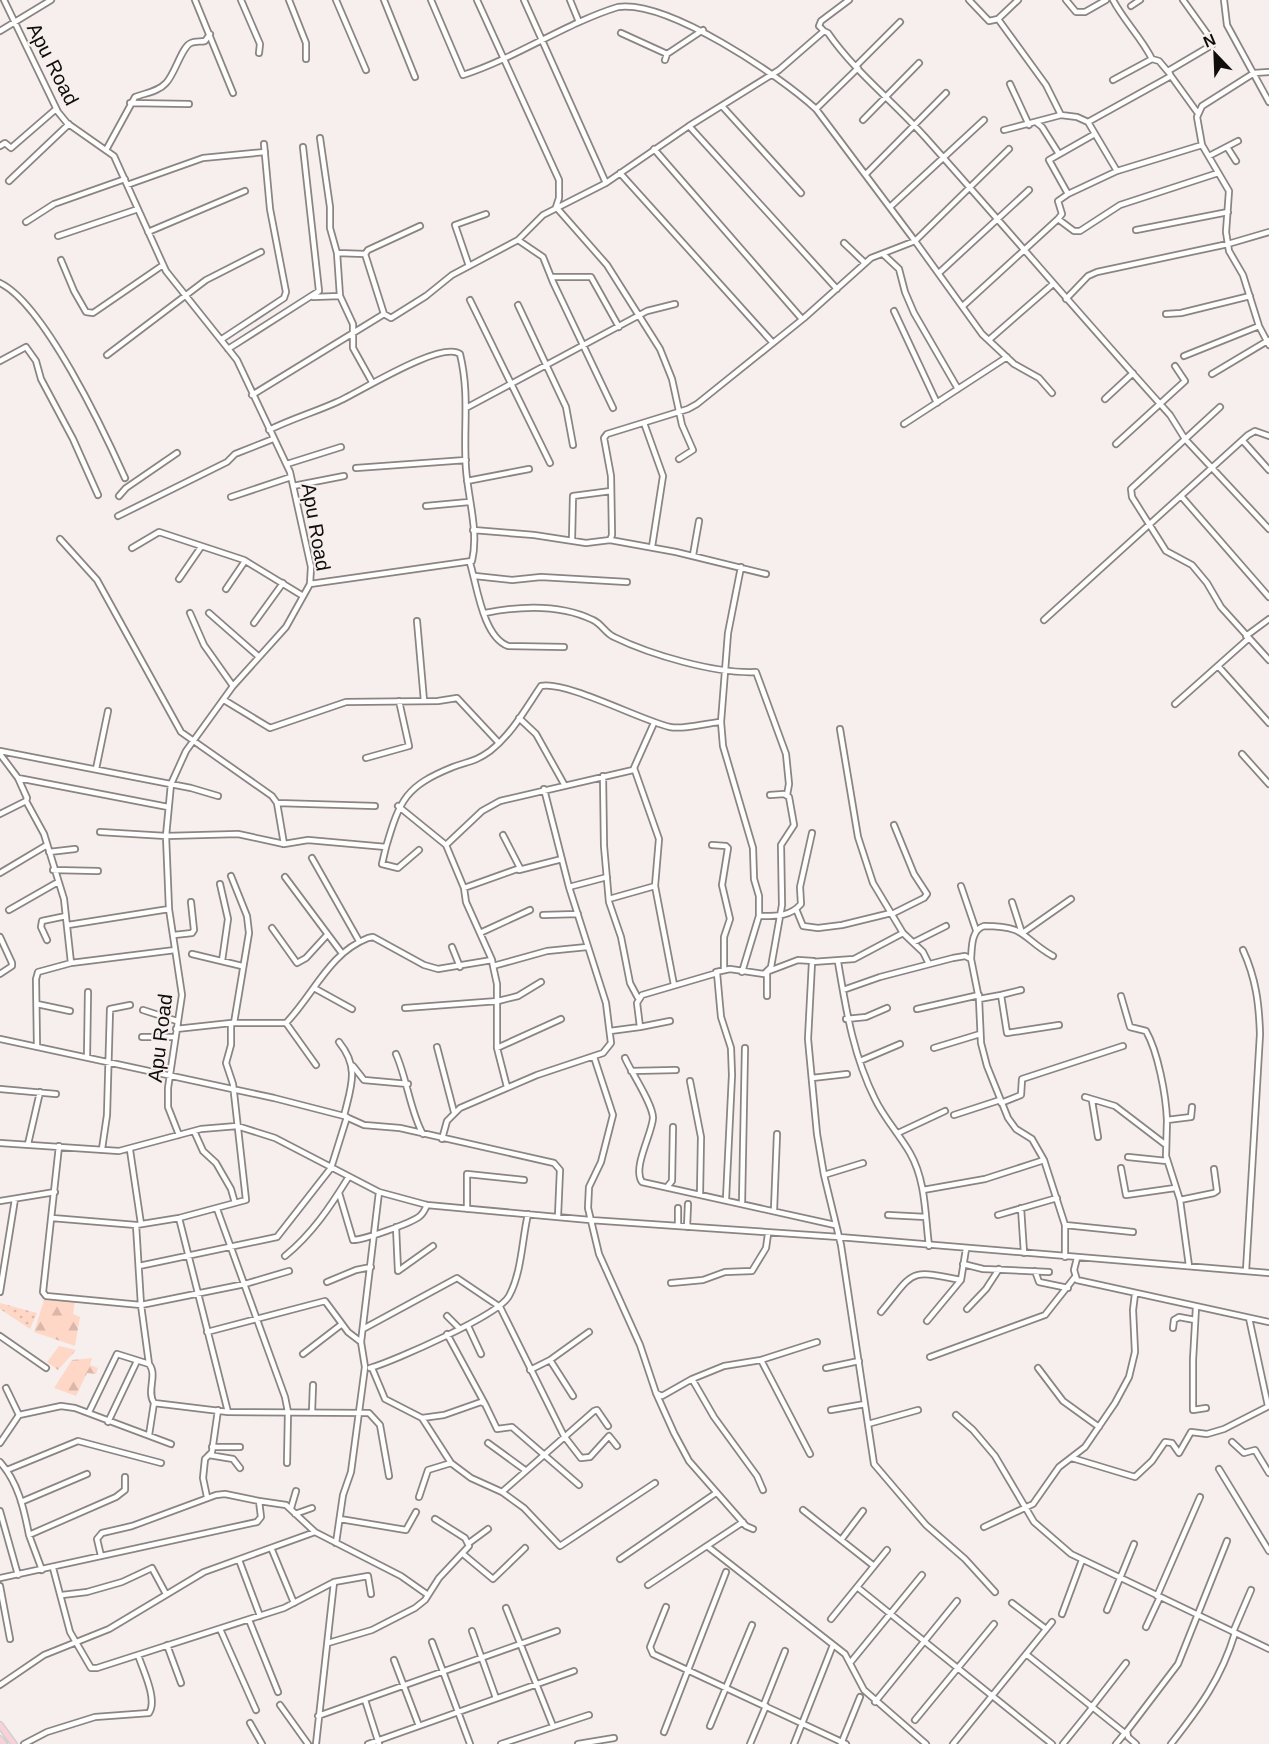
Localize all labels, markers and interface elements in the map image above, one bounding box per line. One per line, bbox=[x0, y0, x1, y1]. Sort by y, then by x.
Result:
street label: Apu Road bbox=[23, 19, 83, 109]
north arrow bbox=[1185, 24, 1245, 84]
text: N bbox=[1201, 31, 1218, 51]
street label: Apu Road bbox=[297, 481, 335, 573]
street label: Apu Road bbox=[144, 993, 176, 1083]

